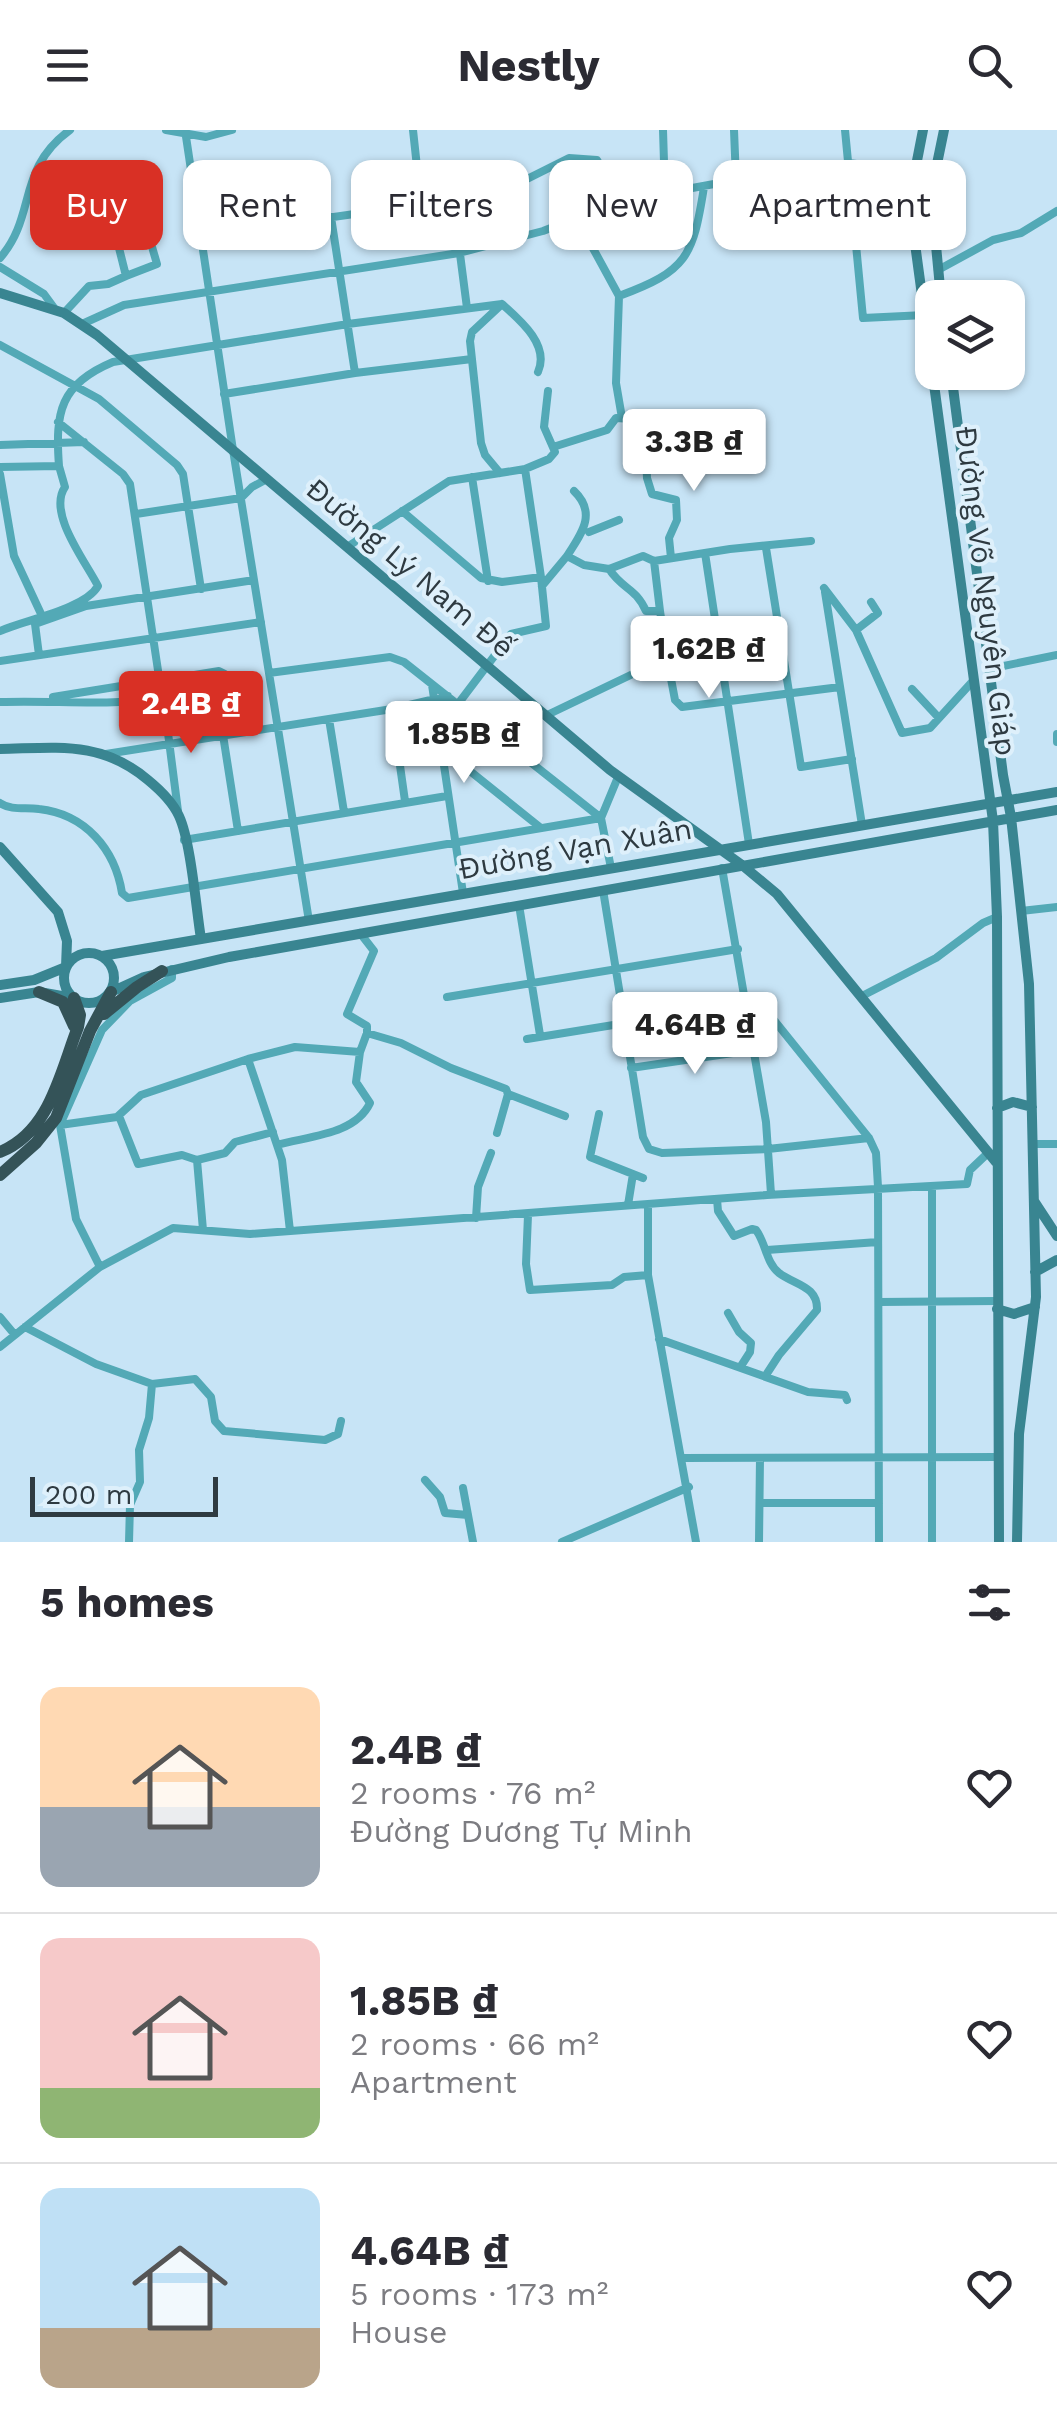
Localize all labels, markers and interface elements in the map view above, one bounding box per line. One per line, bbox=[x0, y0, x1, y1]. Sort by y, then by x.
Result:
icon: menu bbox=[40, 38, 95, 93]
icon: search bbox=[962, 38, 1017, 93]
text: Nestly bbox=[457, 39, 600, 92]
chip: Buy bbox=[30, 160, 163, 250]
chip: Rent bbox=[183, 160, 331, 250]
chip: Filters bbox=[351, 160, 529, 250]
chip: New bbox=[549, 160, 693, 250]
chip: Apartment bbox=[713, 160, 966, 250]
map controls bbox=[915, 280, 1025, 390]
button: layers bbox=[915, 280, 1025, 390]
pin: 3.3B ₫ bbox=[613, 409, 775, 494]
text: 3.3B ₫ bbox=[645, 422, 743, 460]
street label: Đường Võ Nguyên Giáp bbox=[949, 424, 1024, 758]
street label: Đường Lý Nam Đế bbox=[299, 470, 521, 665]
pin: 1.62B ₫ bbox=[617, 616, 801, 701]
text: 1.62B ₫ bbox=[653, 629, 765, 667]
pin: 2.4B ₫ bbox=[110, 671, 272, 756]
text: 2.4B ₫ bbox=[141, 684, 241, 722]
pin: 1.85B ₫ bbox=[372, 701, 556, 786]
text: 1.85B ₫ bbox=[407, 714, 521, 752]
street label: Đường Vạn Xuân bbox=[455, 811, 695, 886]
pin: 4.64B ₫ bbox=[603, 992, 787, 1077]
text: 4.64B ₫ bbox=[634, 1005, 756, 1043]
scale bar bbox=[30, 1472, 218, 1516]
text: 200 m bbox=[45, 1478, 132, 1511]
icon: filters bbox=[962, 1575, 1017, 1630]
text: 5 homes bbox=[40, 1578, 214, 1627]
text: 2.4B ₫ bbox=[350, 1725, 481, 1774]
icon: home bbox=[120, 1727, 240, 1847]
icon: heart bbox=[962, 1760, 1017, 1815]
text: 2 rooms · 76 m² bbox=[350, 1774, 596, 1812]
text: Đường Dương Tự Minh bbox=[350, 1812, 693, 1850]
text: 1.85B ₫ bbox=[350, 1976, 498, 2025]
icon: home bbox=[120, 1978, 240, 2098]
icon: heart bbox=[962, 2011, 1017, 2066]
text: 2 rooms · 66 m² bbox=[350, 2025, 599, 2063]
text: Apartment bbox=[350, 2063, 517, 2101]
text: 4.64B ₫ bbox=[350, 2226, 509, 2275]
icon: home bbox=[120, 2228, 240, 2348]
icon: heart bbox=[962, 2261, 1017, 2316]
text: 5 rooms · 173 m² bbox=[350, 2275, 608, 2313]
text: House bbox=[350, 2313, 448, 2351]

